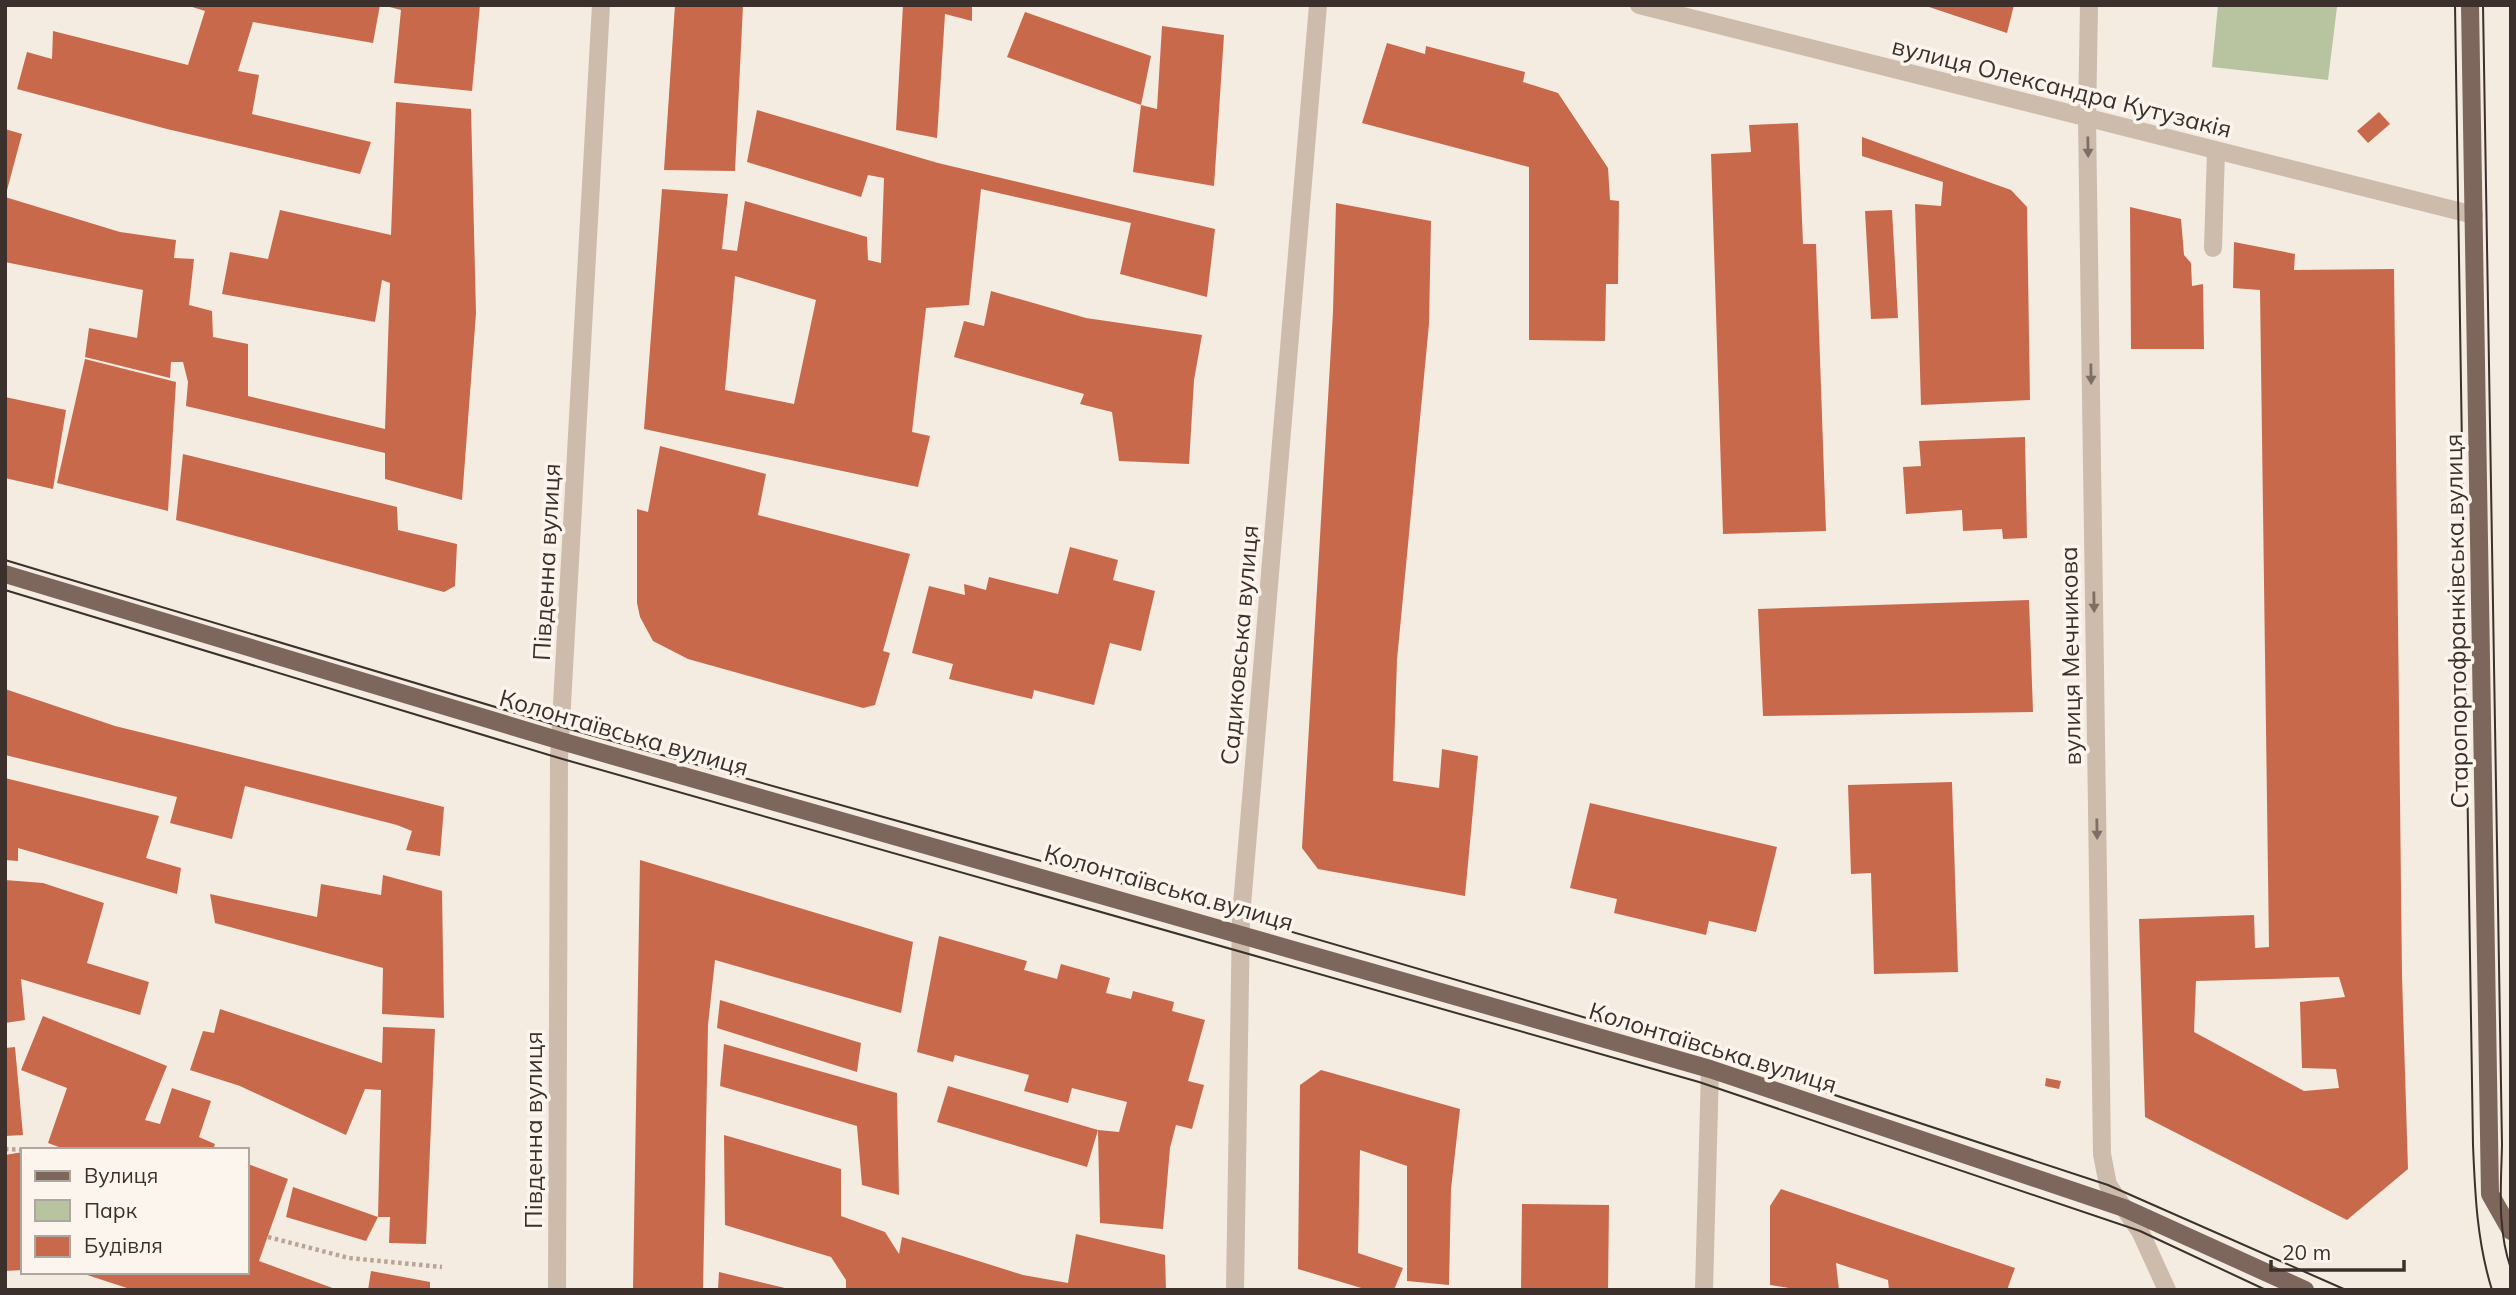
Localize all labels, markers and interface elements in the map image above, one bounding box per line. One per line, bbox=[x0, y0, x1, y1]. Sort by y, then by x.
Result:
street label: вулиця Олександра Кутузакія bbox=[1889, 30, 2235, 144]
one-way arrow bbox=[2082, 136, 2093, 158]
one-way arrow bbox=[2085, 364, 2097, 386]
street label: Старопортофранківська вулиця bbox=[2438, 433, 2474, 809]
street label: Південна вулиця bbox=[526, 463, 566, 661]
street label: Садиковська вулиця bbox=[1214, 524, 1264, 766]
street label: вулиця Мечникова bbox=[2053, 546, 2087, 766]
one-way arrow bbox=[2088, 591, 2100, 613]
street label: Колонтаївська вулиця bbox=[496, 682, 752, 782]
one-way arrow bbox=[2092, 819, 2103, 841]
street label: Колонтаївська вулиця bbox=[1041, 837, 1297, 937]
street label: Колонтаївська вулиця bbox=[1585, 995, 1841, 1099]
street label: Південна вулиця bbox=[518, 1031, 548, 1229]
legend bbox=[21, 1148, 248, 1274]
text: Вулиця bbox=[84, 1162, 158, 1188]
text: Парк bbox=[84, 1197, 138, 1223]
scale bar bbox=[2271, 1228, 2404, 1272]
text: Будівля bbox=[84, 1232, 163, 1258]
text: 20 m bbox=[2282, 1239, 2331, 1265]

